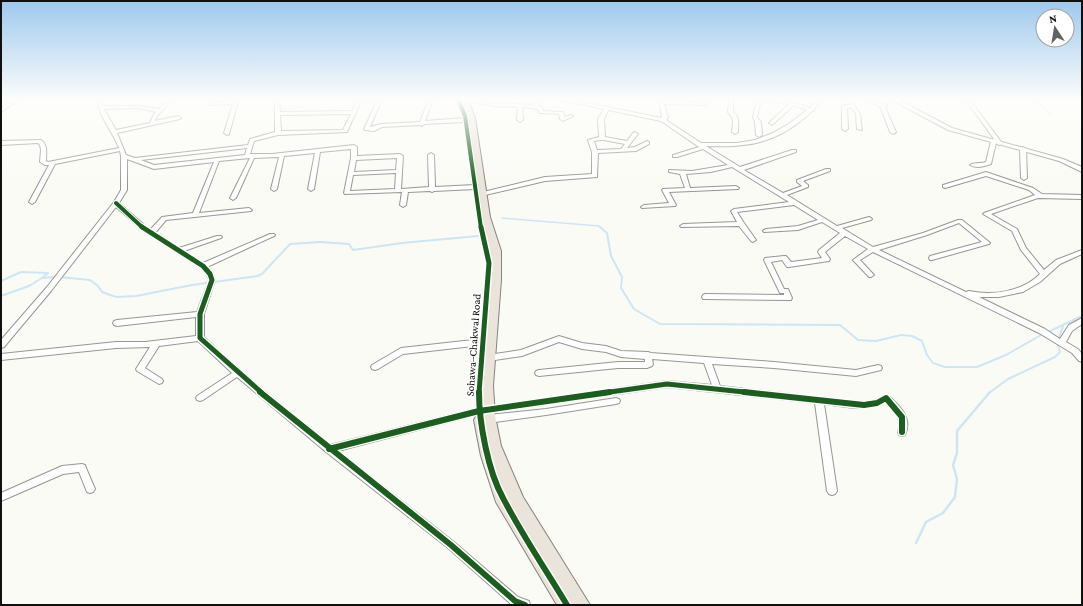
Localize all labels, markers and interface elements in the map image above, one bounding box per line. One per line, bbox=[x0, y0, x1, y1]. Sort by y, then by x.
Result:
north arrow bbox=[1035, 8, 1075, 48]
text: N bbox=[1048, 11, 1058, 25]
street label: Sohawa–Chakwal Road bbox=[463, 293, 483, 397]

